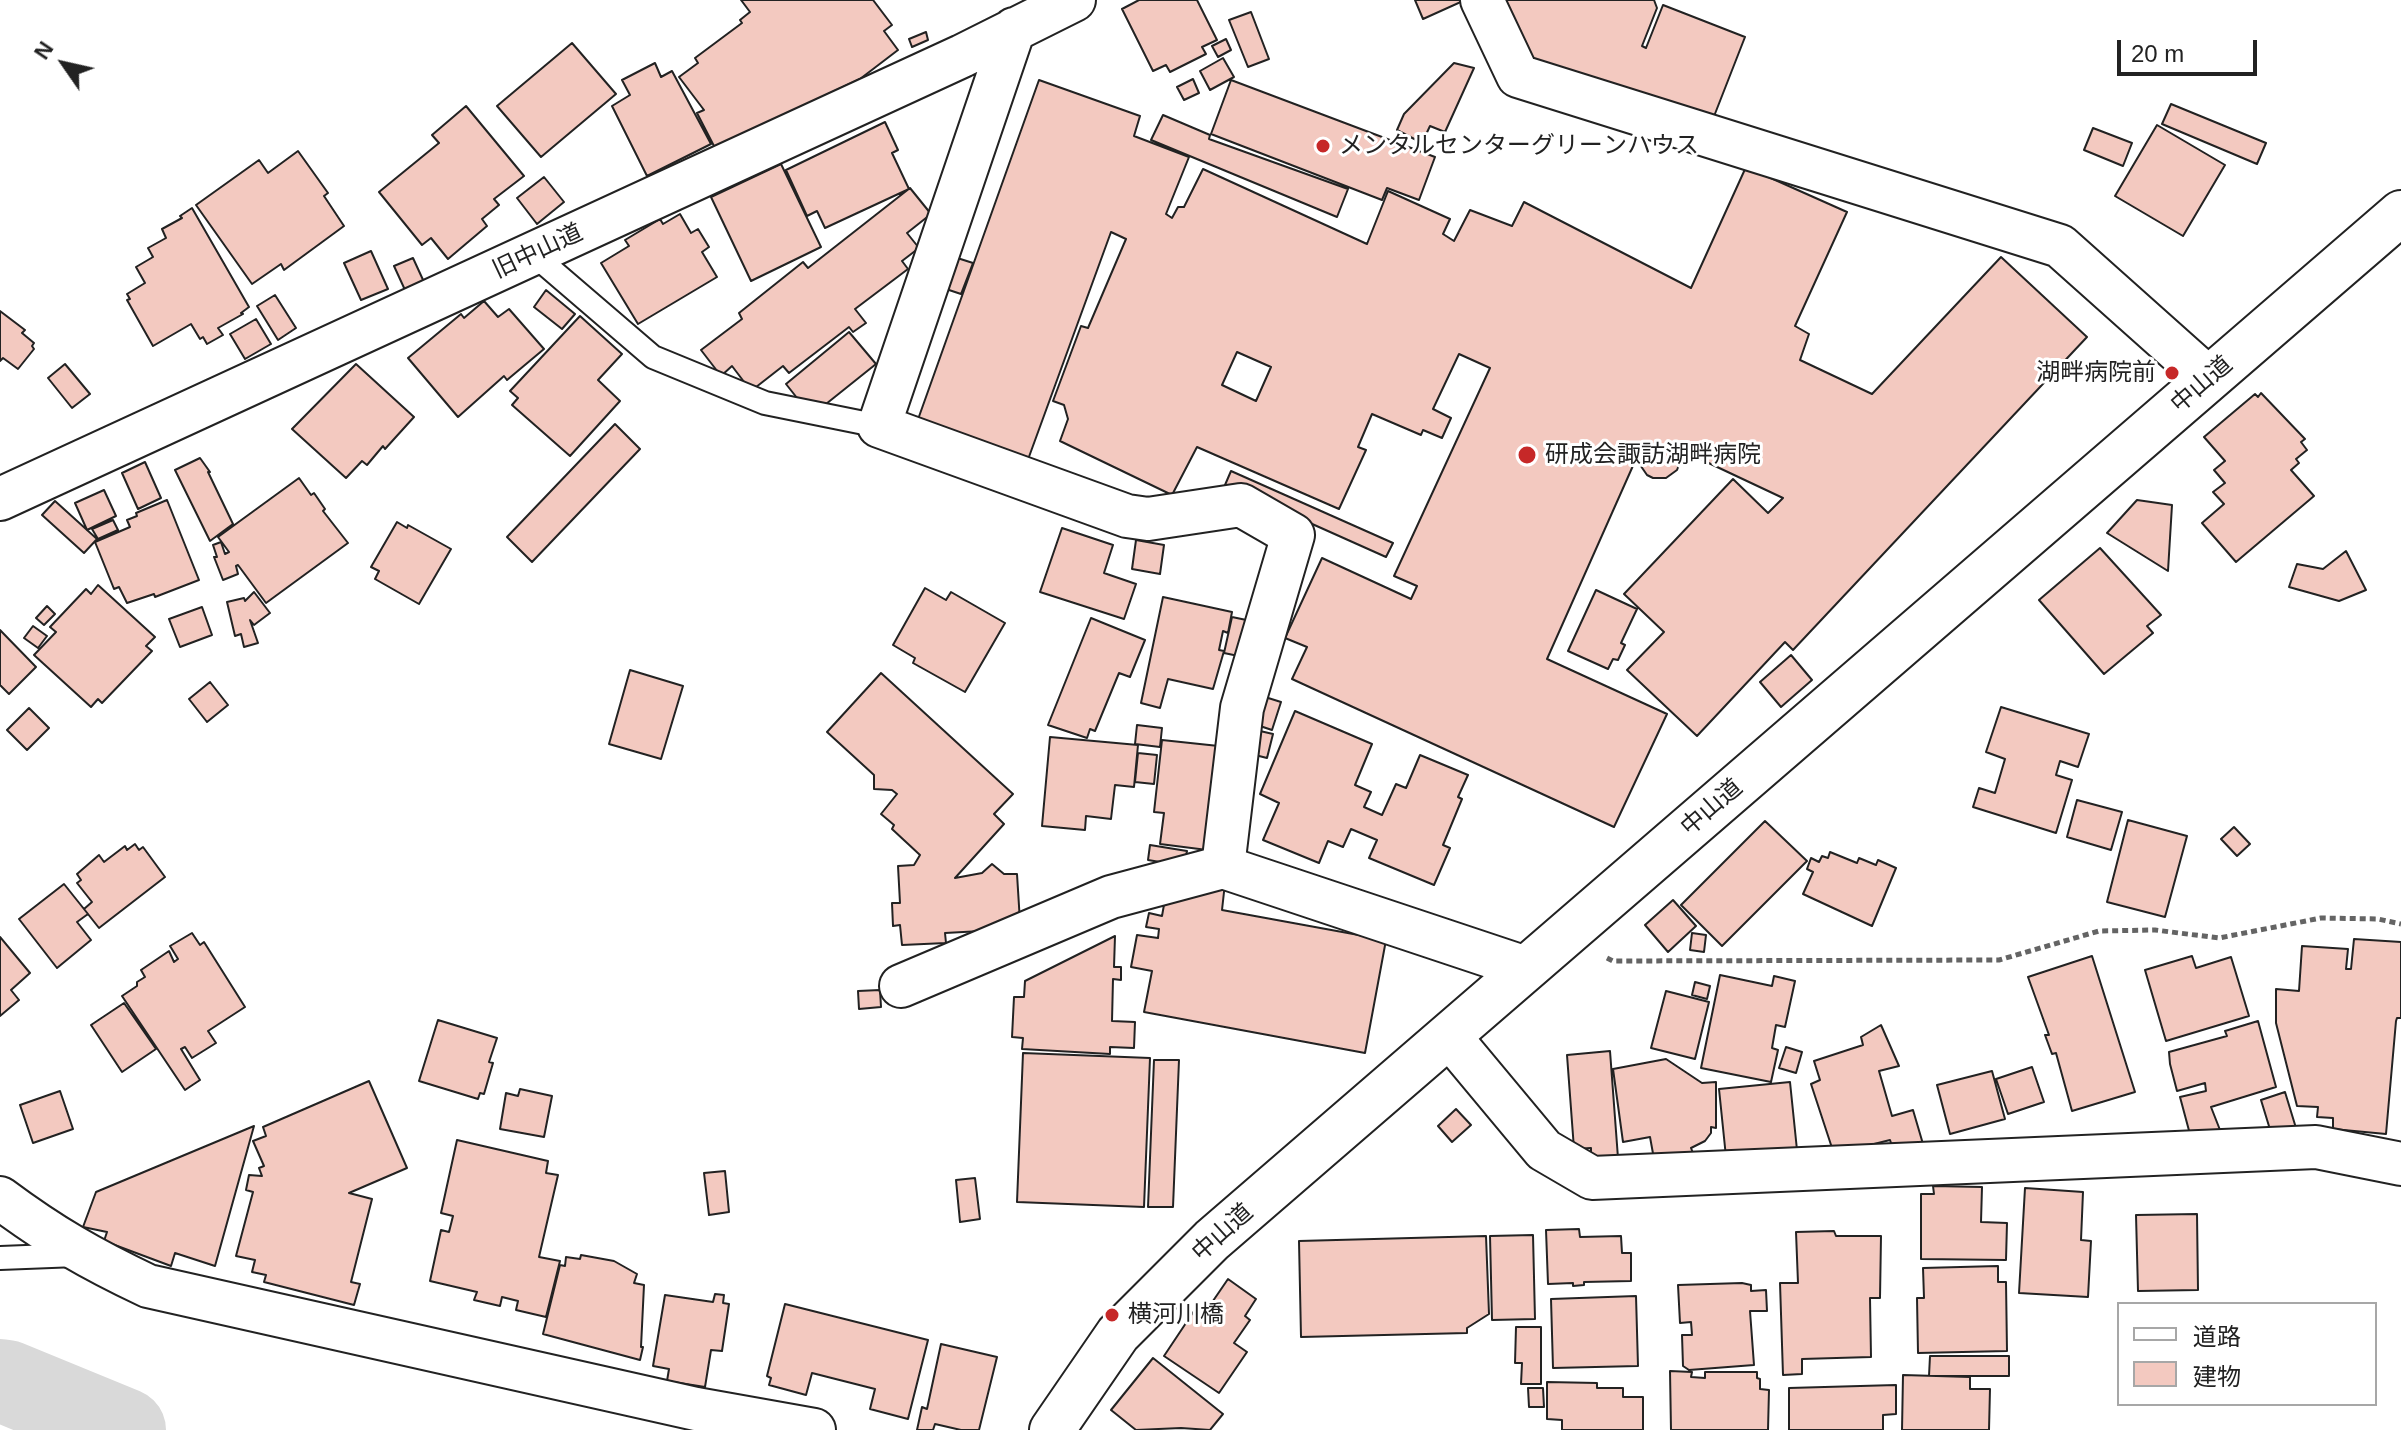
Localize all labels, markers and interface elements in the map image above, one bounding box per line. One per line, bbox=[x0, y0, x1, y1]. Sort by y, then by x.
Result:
north arrow bbox=[24, 24, 104, 104]
scale bar bbox=[2121, 24, 2261, 74]
text: N bbox=[29, 37, 58, 64]
text: 20 m bbox=[2131, 40, 2184, 67]
place label: メンタルセンターグリーンハウス bbox=[1339, 132, 1699, 160]
marker: メンタルセンターグリーンハウス bbox=[1314, 137, 1332, 155]
street label: 旧中山道 bbox=[488, 219, 588, 285]
street label: 中山道 bbox=[2165, 351, 2239, 419]
place label: 湖畔病院前 bbox=[2036, 359, 2156, 387]
marker: 湖畔病院前 bbox=[2163, 364, 2181, 382]
place label: 研成会諏訪湖畔病院 bbox=[1545, 441, 1761, 469]
marker: 研成会諏訪湖畔病院 bbox=[1516, 444, 1538, 466]
street label: 中山道 bbox=[1675, 774, 1749, 842]
street label: 中山道 bbox=[1187, 1198, 1259, 1268]
place label: 横河川橋 bbox=[1128, 1301, 1224, 1329]
legend bbox=[2117, 1302, 2377, 1406]
marker: 横河川橋 bbox=[1103, 1306, 1121, 1324]
text: 道路 bbox=[2193, 1323, 2241, 1350]
text: 建物 bbox=[2193, 1363, 2241, 1390]

